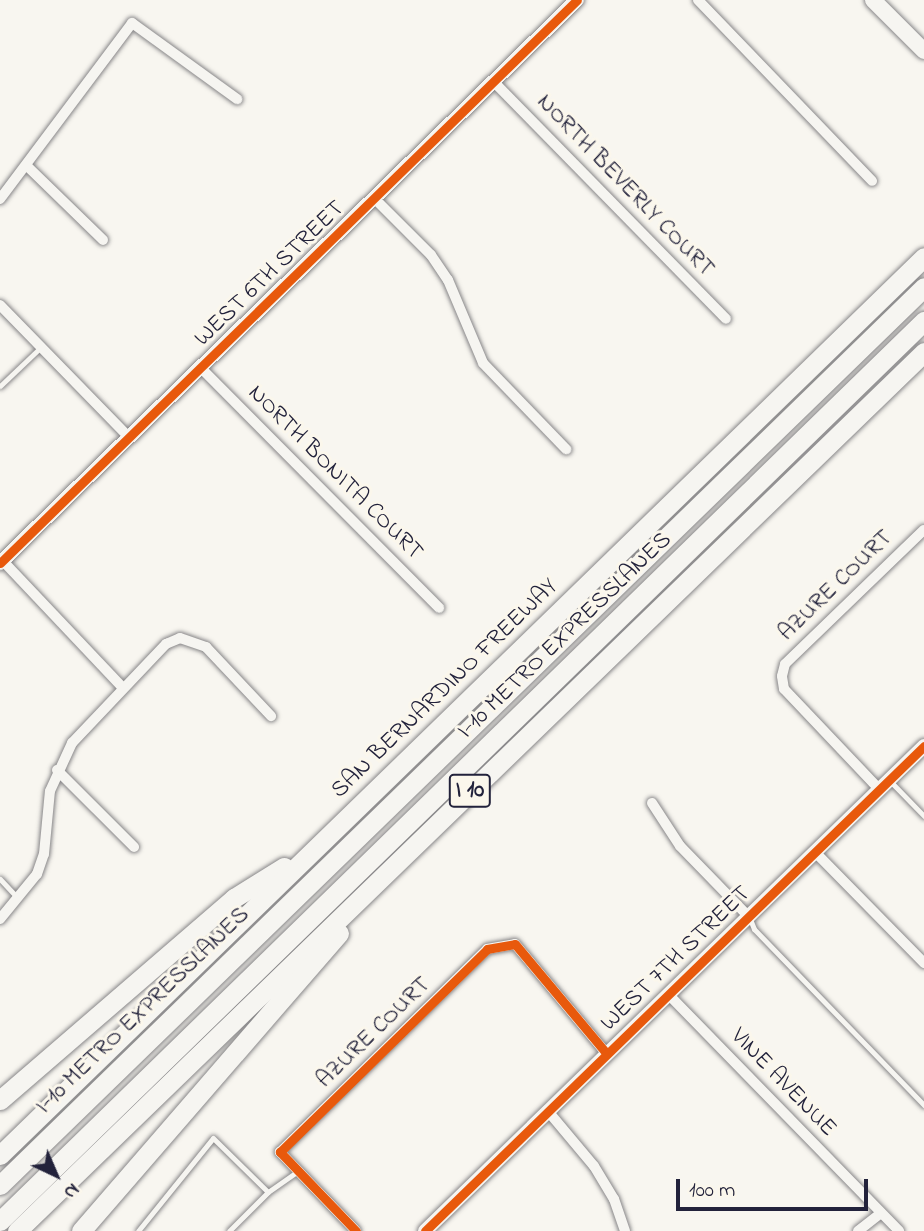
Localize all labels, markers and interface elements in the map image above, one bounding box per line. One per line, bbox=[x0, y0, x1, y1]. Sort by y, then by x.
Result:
street label: NORTH BEVERLY COURT bbox=[530, 88, 720, 284]
street label: WEST 6TH STREET bbox=[189, 195, 351, 353]
street label: NORTH BONITA COURT bbox=[241, 379, 429, 567]
street label: AZURE COURT bbox=[773, 524, 899, 648]
street label: I-10 METRO EXPRESSLANES bbox=[452, 526, 678, 746]
street label: SAN BERNARDINO FREEWAY bbox=[326, 573, 564, 805]
road number: I 10 bbox=[447, 772, 493, 810]
street label: WEST 7TH STREET bbox=[595, 880, 757, 1038]
street label: I-10 METRO EXPRESSLANES bbox=[30, 901, 256, 1121]
street label: AZURE COURT bbox=[311, 971, 437, 1095]
street label: VINE AVENUE bbox=[724, 1023, 842, 1143]
north arrow bbox=[21, 1140, 91, 1210]
scale bar bbox=[679, 1164, 872, 1208]
text: N bbox=[57, 1176, 85, 1205]
text: 100 m bbox=[689, 1176, 735, 1206]

